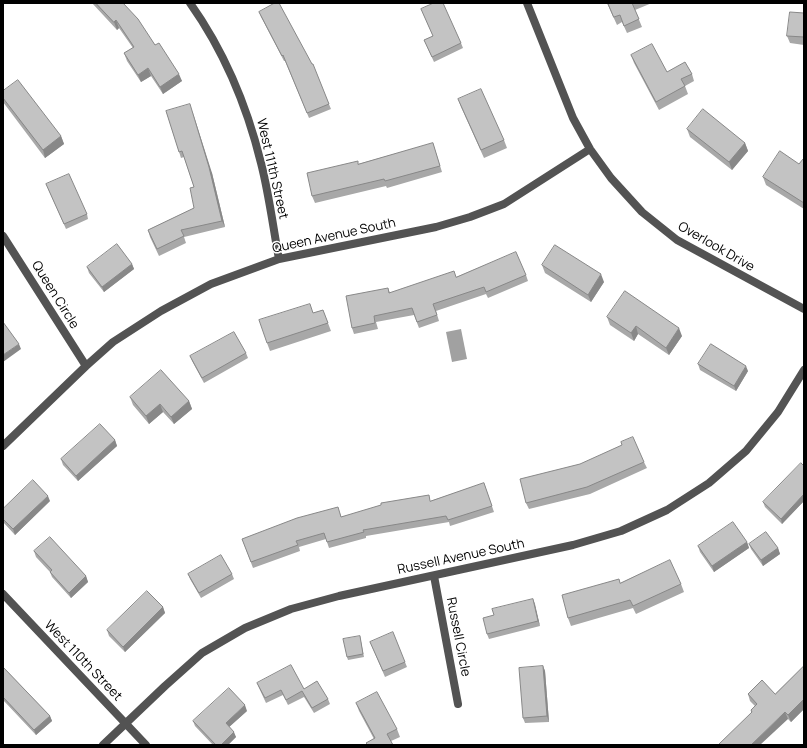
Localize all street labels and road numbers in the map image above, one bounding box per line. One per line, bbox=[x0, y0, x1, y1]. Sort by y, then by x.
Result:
street label: West 111th Street bbox=[253, 117, 291, 221]
street label: Queen Avenue South bbox=[271, 215, 397, 257]
street label: Overlook Drive bbox=[675, 219, 757, 275]
street label: Queen Circle bbox=[28, 258, 82, 332]
street label: Russell Avenue South bbox=[396, 536, 526, 578]
street label: Russell Circle bbox=[443, 596, 473, 678]
street label: West 110th Street bbox=[41, 618, 125, 704]

